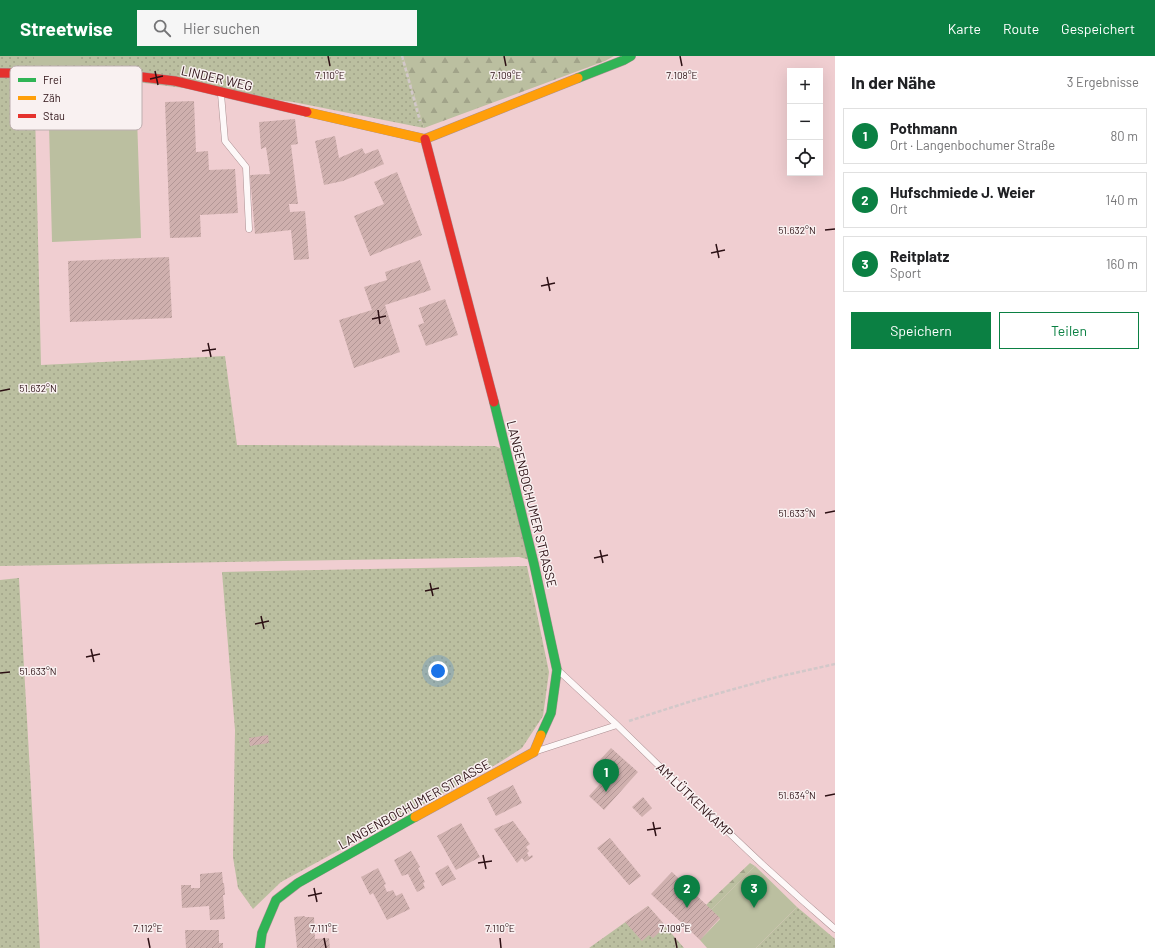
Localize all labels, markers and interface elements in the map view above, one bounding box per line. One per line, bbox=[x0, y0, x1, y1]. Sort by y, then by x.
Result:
search box bbox=[137, 10, 417, 46]
text: Streetwise bbox=[20, 17, 113, 40]
icon: search bbox=[151, 17, 173, 39]
text: Hier suchen bbox=[183, 19, 260, 37]
text: Karte bbox=[948, 20, 981, 37]
text: Route bbox=[1003, 20, 1039, 37]
text: Gespeichert bbox=[1061, 20, 1135, 37]
street label: LINDER WEG bbox=[180, 62, 254, 94]
legend bbox=[10, 66, 142, 130]
map controls bbox=[787, 68, 823, 176]
button: + bbox=[787, 68, 823, 104]
text: 7.110°E bbox=[315, 69, 345, 81]
text: 7.109°E bbox=[490, 69, 522, 81]
text: 7.108°E bbox=[666, 69, 698, 81]
text: In der Nähe bbox=[851, 72, 936, 92]
text: Frei bbox=[43, 73, 62, 86]
text: 3 Ergebnisse bbox=[1067, 74, 1139, 90]
text: Zäh bbox=[43, 91, 61, 104]
button: − bbox=[787, 104, 823, 140]
text: Stau bbox=[43, 109, 65, 122]
text: Pothmann bbox=[890, 119, 957, 137]
text: 1 bbox=[863, 128, 867, 144]
text: 80 m bbox=[1111, 128, 1138, 144]
text: Ort · Langenbochumer Straße bbox=[890, 137, 1055, 153]
button: locate bbox=[787, 140, 823, 176]
text: Hufschmiede J. Weier bbox=[890, 183, 1035, 201]
text: 2 bbox=[861, 192, 869, 208]
text: 140 m bbox=[1106, 192, 1138, 208]
text: Ort bbox=[890, 201, 908, 217]
text: 51.632°N bbox=[778, 224, 816, 236]
text: Reitplatz bbox=[890, 247, 949, 265]
text: 3 bbox=[861, 256, 869, 272]
text: 160 m bbox=[1106, 256, 1138, 272]
text: Sport bbox=[890, 265, 921, 281]
button: Speichern bbox=[851, 312, 991, 349]
button: Teilen bbox=[999, 312, 1139, 349]
text: 51.632°N bbox=[19, 382, 57, 394]
street label: LANGENBOCHUMER STRASSE bbox=[504, 419, 561, 589]
text: 51.633°N bbox=[778, 507, 816, 519]
your location bbox=[428, 661, 448, 681]
text: 51.633°N bbox=[19, 665, 57, 677]
street label: LANGENBOCHUMER STRASSE bbox=[335, 755, 493, 853]
pin: 1 bbox=[593, 759, 619, 792]
street label: AM LÜTKENKAMP bbox=[653, 759, 737, 841]
text: 51.634°N bbox=[778, 789, 816, 801]
pin: 2 bbox=[674, 875, 700, 908]
pin: 3 bbox=[741, 875, 767, 908]
text: 7.112°E bbox=[133, 922, 163, 934]
text: 7.111°E bbox=[310, 922, 338, 934]
text: 7.110°E bbox=[485, 922, 515, 934]
text: 7.109°E bbox=[659, 922, 691, 934]

